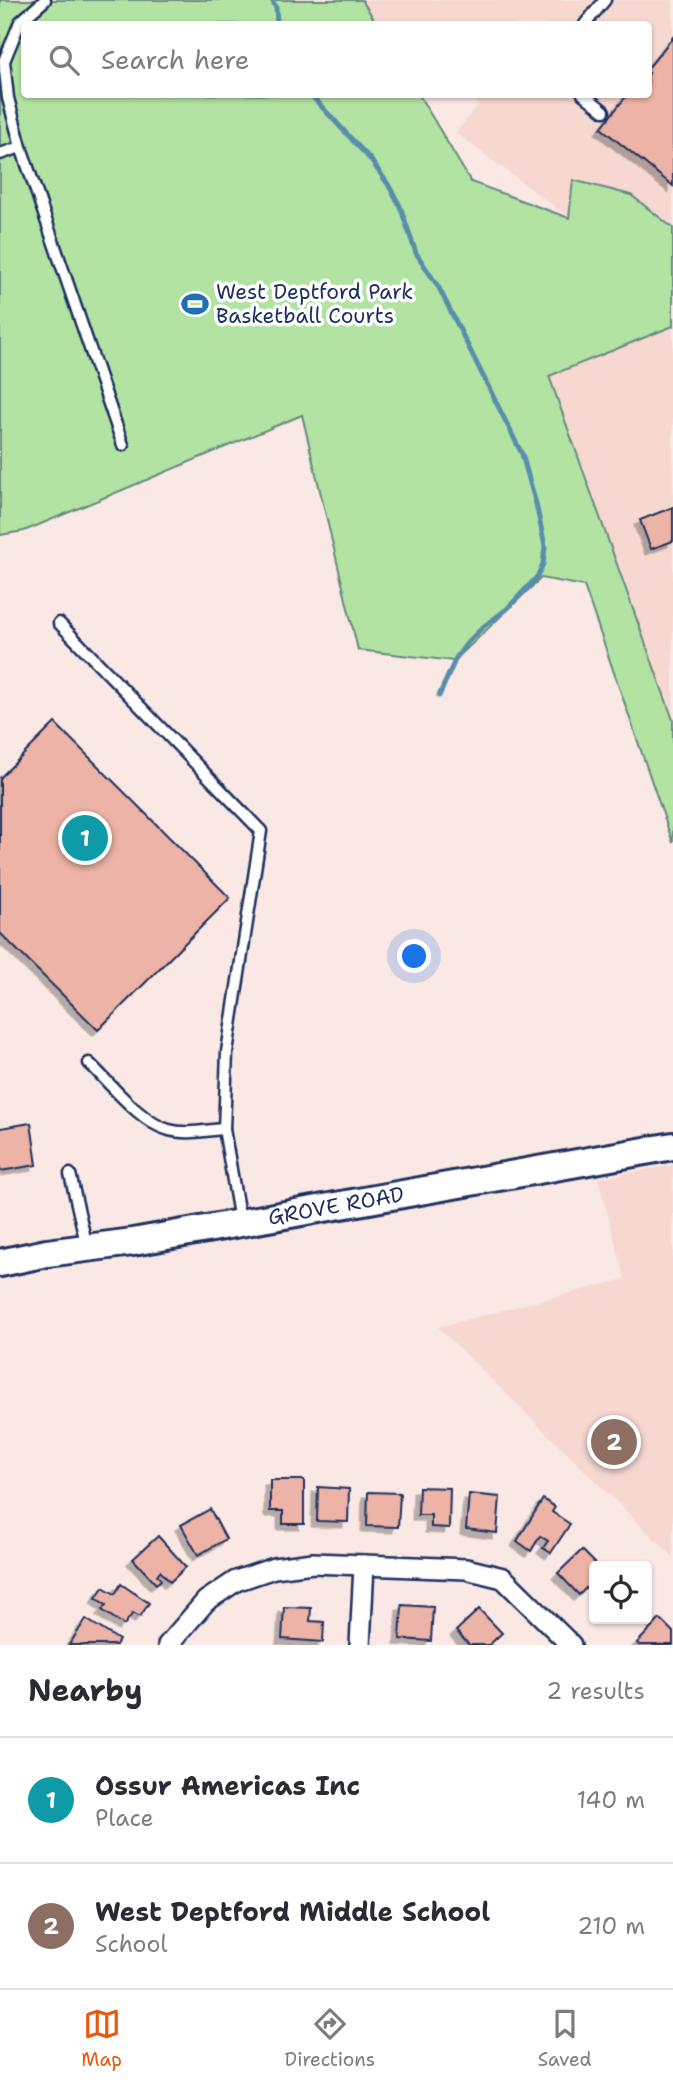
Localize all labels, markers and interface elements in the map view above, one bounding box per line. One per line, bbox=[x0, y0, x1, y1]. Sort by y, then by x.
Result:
search box bbox=[21, 21, 652, 98]
icon: search bbox=[45, 41, 83, 79]
text: Search here bbox=[101, 42, 250, 77]
place label: West Deptford Park Basketball Courts bbox=[216, 278, 413, 330]
sports icon: West Deptford Park Basketball Courts bbox=[180, 289, 210, 319]
pin: 1 bbox=[62, 812, 108, 864]
your location bbox=[397, 939, 431, 973]
street label: GROVE ROAD bbox=[266, 1180, 406, 1232]
pin: 2 bbox=[591, 1416, 637, 1468]
map controls bbox=[589, 1561, 652, 1624]
button: locate bbox=[589, 1561, 652, 1624]
text: Nearby bbox=[28, 1670, 143, 1711]
text: 2 results bbox=[546, 1676, 645, 1706]
text: Ossur Americas Inc bbox=[95, 1768, 360, 1803]
text: 1 bbox=[46, 1785, 56, 1815]
text: 140 m bbox=[577, 1785, 645, 1815]
text: Place bbox=[95, 1803, 154, 1833]
text: West Deptford Middle School bbox=[95, 1894, 490, 1929]
text: 2 bbox=[43, 1911, 59, 1941]
text: 210 m bbox=[577, 1911, 645, 1941]
text: School bbox=[95, 1929, 167, 1959]
tab: Map bbox=[81, 2005, 122, 2072]
tab: Directions bbox=[285, 2005, 375, 2072]
tab: Saved bbox=[538, 2005, 592, 2072]

